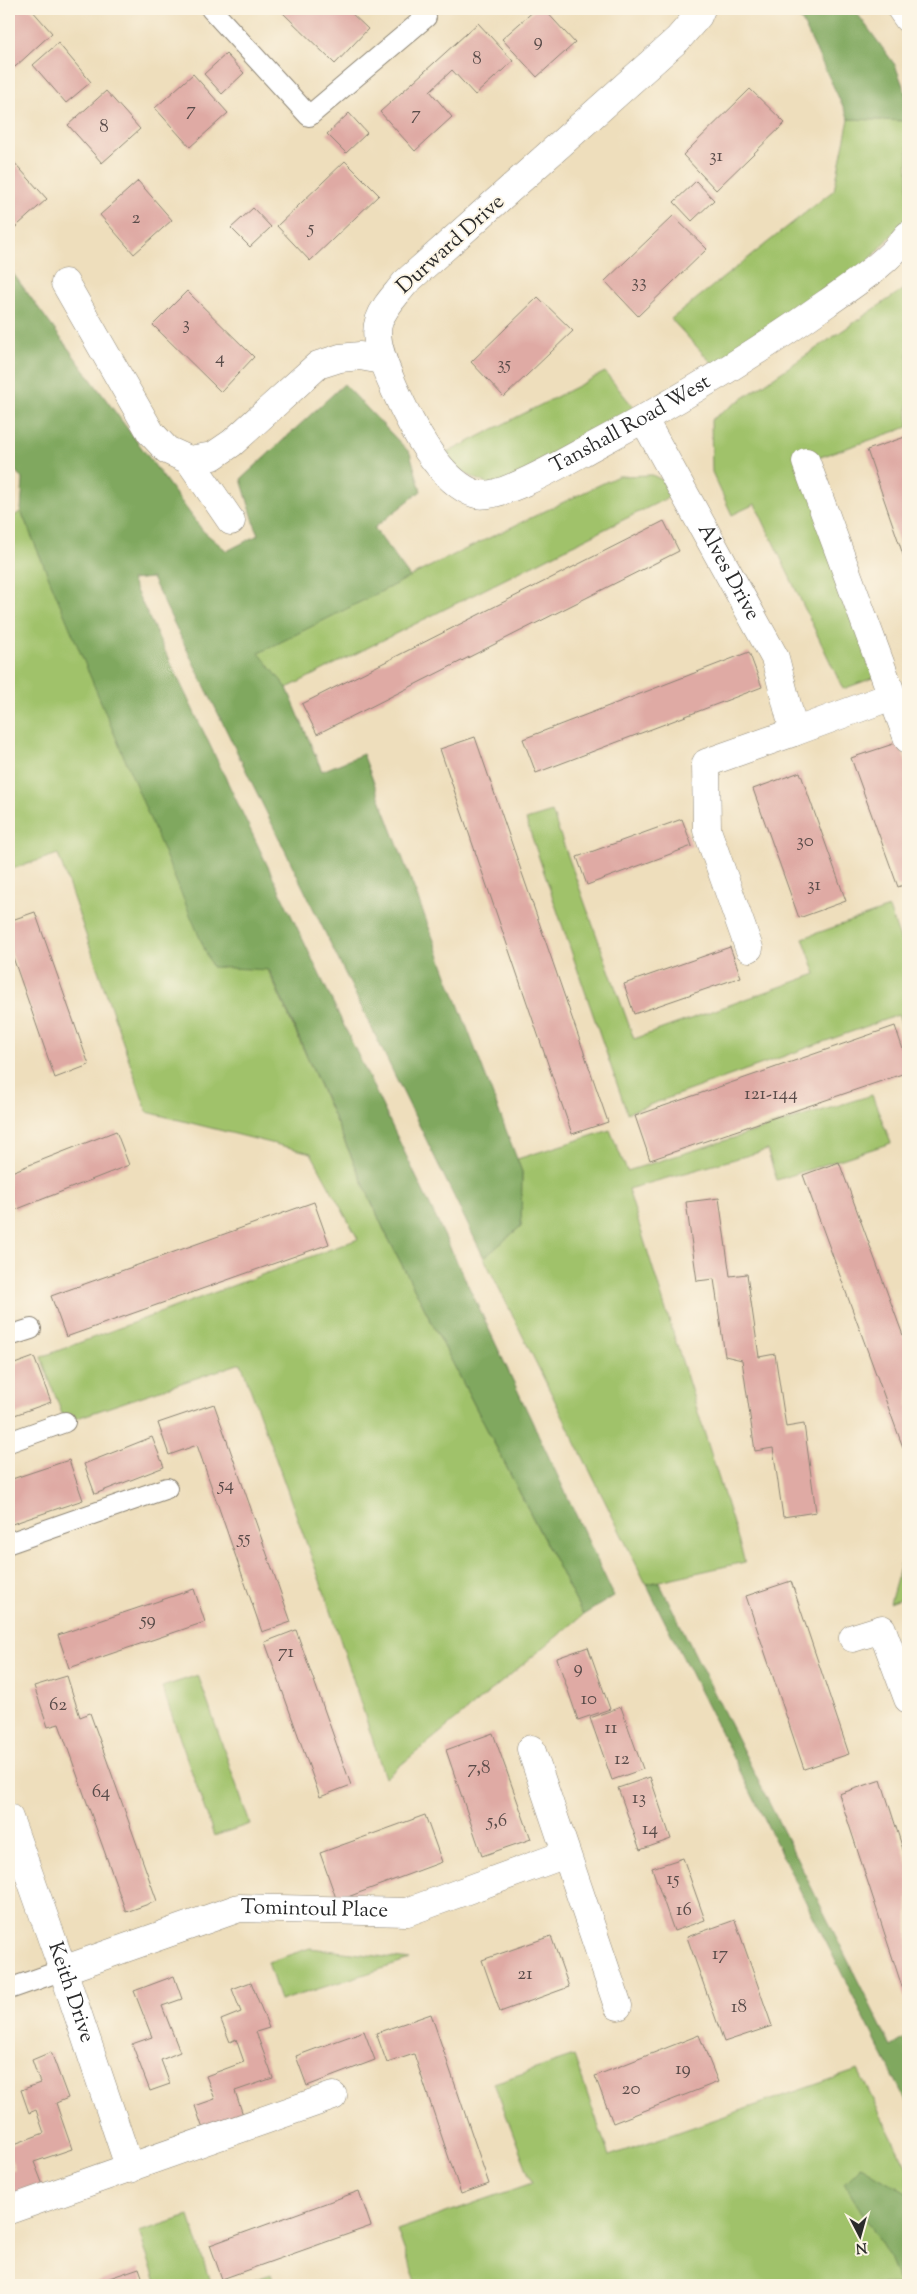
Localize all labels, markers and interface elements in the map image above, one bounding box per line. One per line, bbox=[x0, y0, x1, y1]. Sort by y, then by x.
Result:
house number: 9 bbox=[533, 28, 543, 55]
house number: 8 bbox=[472, 46, 482, 73]
house number: 7 bbox=[186, 97, 196, 124]
house number: 7 bbox=[411, 101, 421, 128]
house number: 8 bbox=[99, 114, 109, 141]
house number: 31 bbox=[709, 143, 724, 170]
street label: Durward Drive bbox=[390, 188, 512, 302]
house number: 2 bbox=[132, 205, 141, 232]
house number: 5 bbox=[307, 215, 315, 242]
house number: 33 bbox=[631, 269, 647, 296]
house number: 3 bbox=[182, 311, 190, 338]
house number: 4 bbox=[215, 345, 225, 372]
house number: 35 bbox=[497, 351, 512, 378]
street label: Tanshall Road West bbox=[545, 368, 717, 482]
street label: Alves Drive bbox=[689, 519, 767, 626]
house number: 30 bbox=[796, 828, 814, 855]
house number: 31 bbox=[807, 872, 822, 899]
house number: 121-144 bbox=[744, 1081, 798, 1108]
house number: 54 bbox=[217, 1472, 234, 1499]
house number: 55 bbox=[236, 1525, 251, 1552]
house number: 59 bbox=[139, 1607, 156, 1634]
house number: 71 bbox=[278, 1639, 295, 1666]
house number: 9 bbox=[573, 1655, 583, 1682]
house number: 10 bbox=[581, 1686, 597, 1713]
house number: 62 bbox=[49, 1692, 67, 1719]
house number: 11 bbox=[605, 1715, 618, 1742]
house number: 12 bbox=[614, 1746, 630, 1773]
house number: 7,8 bbox=[468, 1755, 490, 1782]
house number: 64 bbox=[92, 1779, 111, 1806]
house number: 13 bbox=[632, 1785, 646, 1812]
house number: 5,6 bbox=[486, 1808, 507, 1835]
house number: 14 bbox=[642, 1816, 658, 1843]
house number: 15 bbox=[667, 1866, 680, 1893]
street label: Tomintoul Place bbox=[240, 1893, 388, 1927]
house number: 16 bbox=[676, 1897, 692, 1924]
street label: Keith Drive bbox=[39, 1938, 101, 2047]
house number: 17 bbox=[712, 1941, 728, 1968]
house number: 21 bbox=[517, 1961, 533, 1988]
house number: 18 bbox=[731, 1994, 747, 2021]
house number: 19 bbox=[675, 2056, 691, 2083]
house number: 20 bbox=[622, 2076, 640, 2103]
north arrow bbox=[834, 2212, 884, 2262]
text: N bbox=[855, 2236, 868, 2257]

